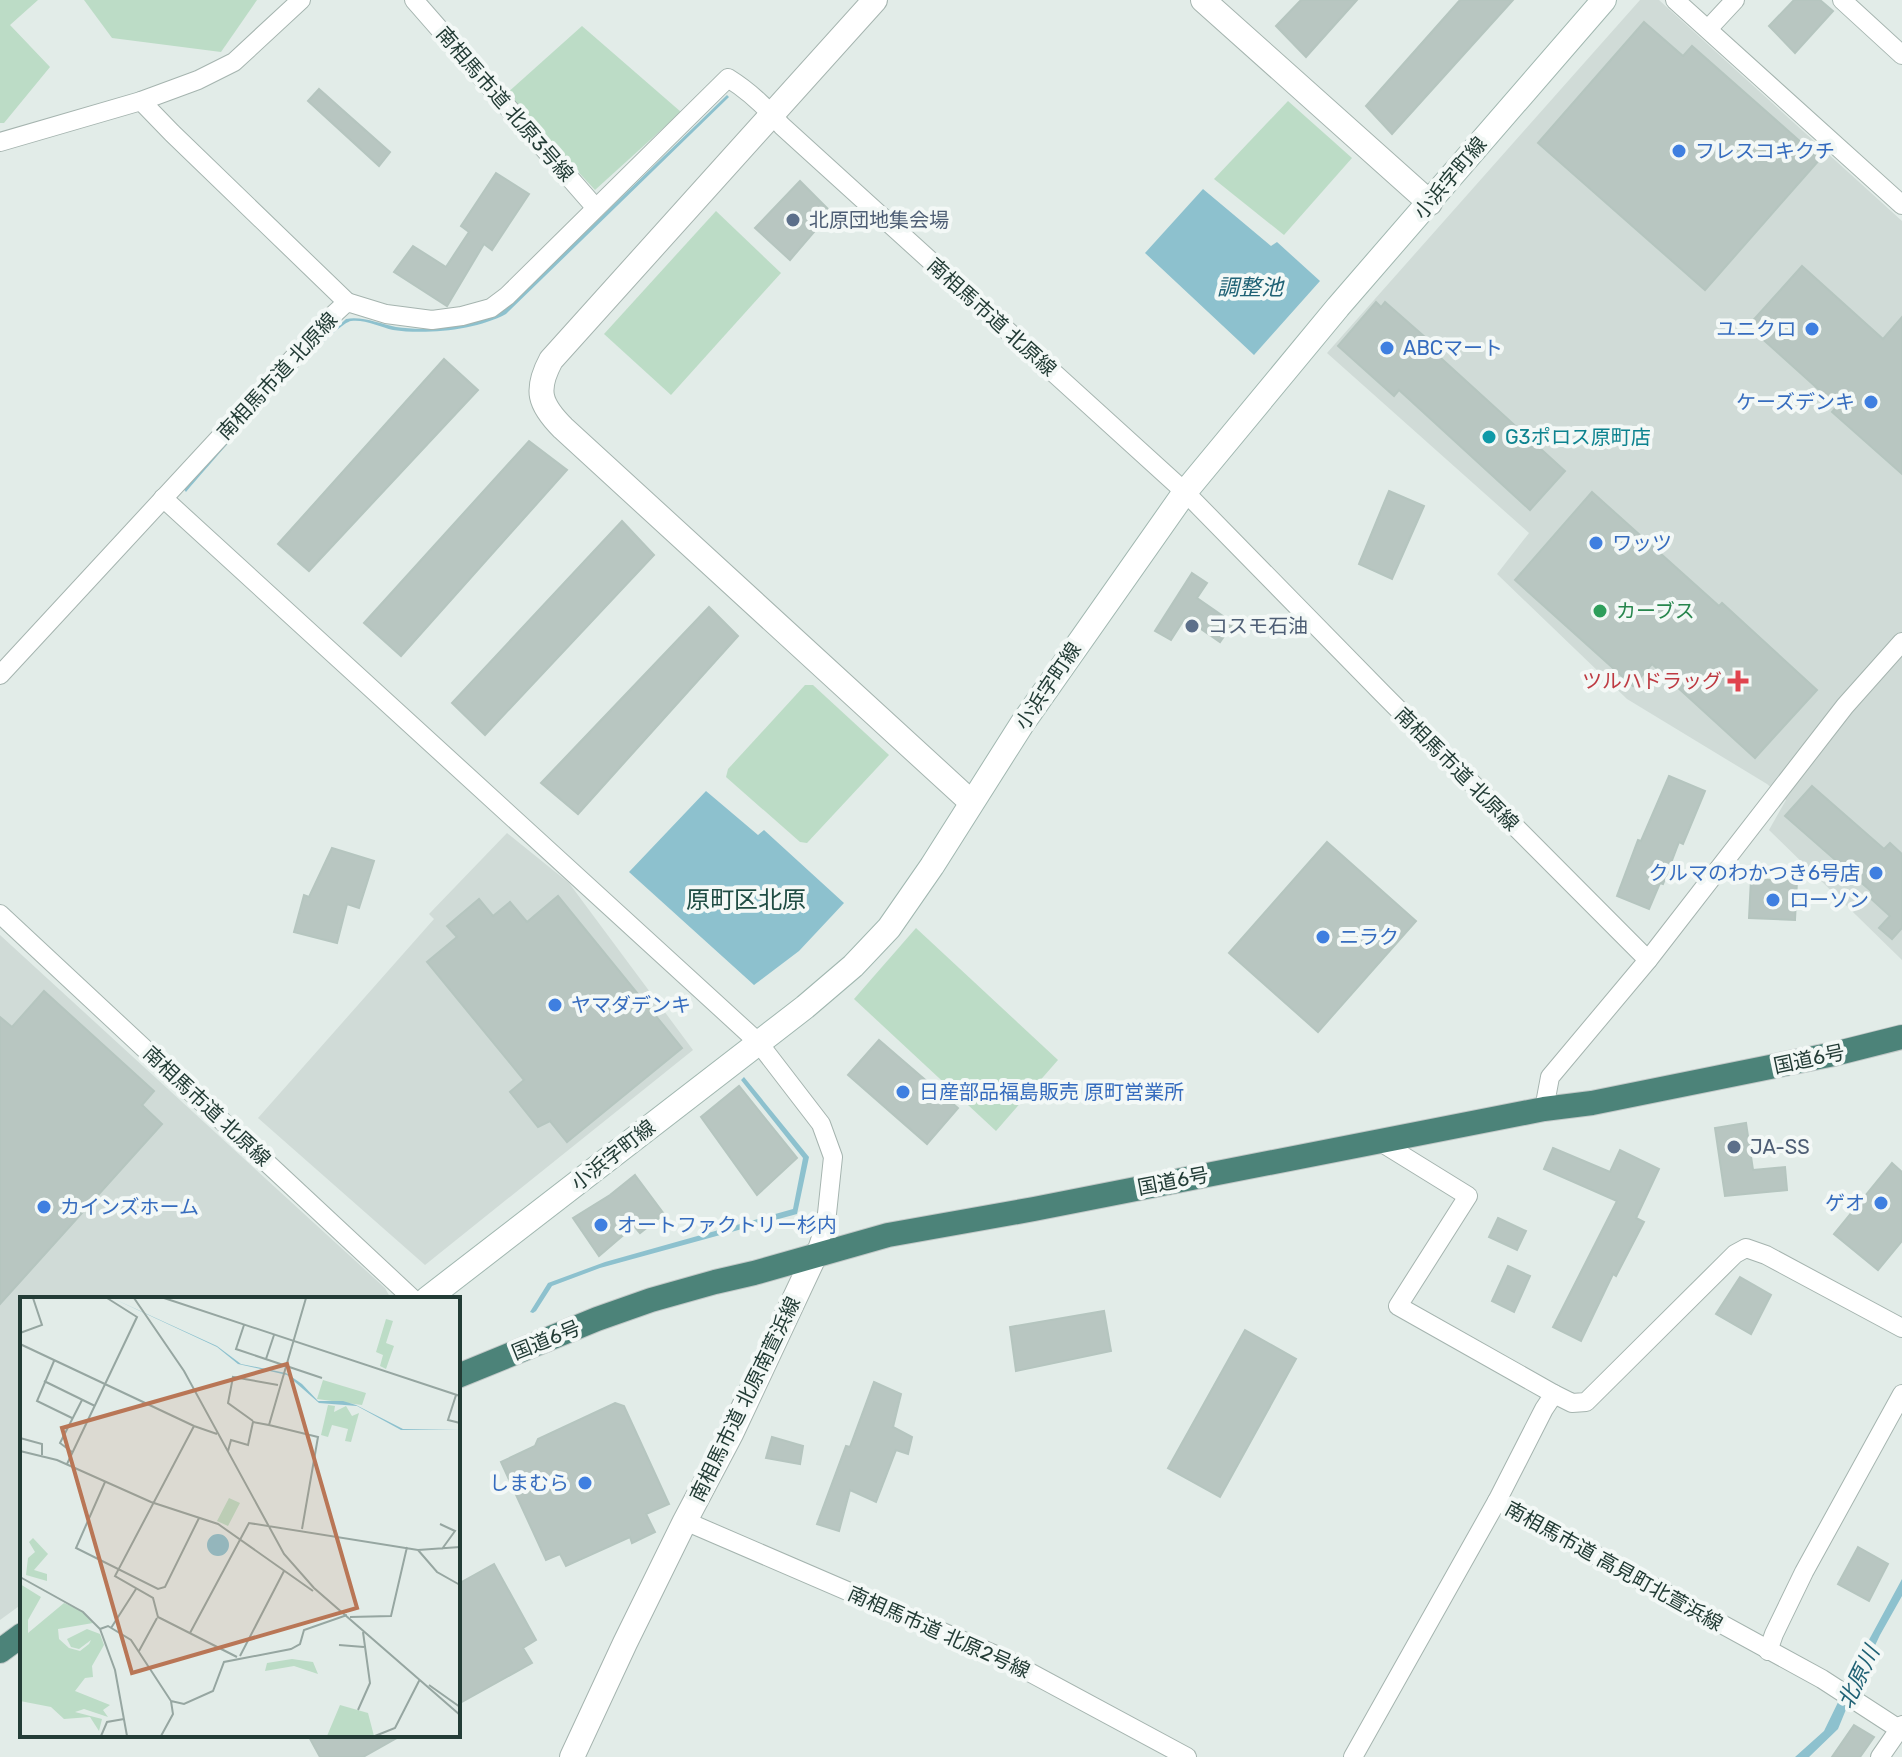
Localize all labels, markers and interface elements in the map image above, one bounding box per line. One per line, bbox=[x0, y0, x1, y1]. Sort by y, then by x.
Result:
street label: 南相馬市道 北原3号線 bbox=[431, 22, 579, 186]
street label: 小浜字町線 bbox=[1409, 132, 1491, 224]
place label: フレスコキクチ bbox=[1695, 139, 1835, 163]
marker: フレスコキクチ bbox=[1670, 142, 1688, 160]
place label: 北原団地集会場 bbox=[809, 208, 949, 232]
marker: 北原団地集会場 bbox=[784, 211, 802, 229]
street label: 南相馬市道 北原線 bbox=[923, 253, 1061, 381]
water label: 調整池 bbox=[1217, 274, 1285, 301]
street label: 南相馬市道 北原線 bbox=[212, 308, 342, 444]
place label: ユニクロ bbox=[1716, 317, 1796, 341]
marker: ユニクロ bbox=[1803, 320, 1821, 338]
place label: ABCマート bbox=[1403, 336, 1503, 360]
marker: ABCマート bbox=[1378, 339, 1396, 357]
place label: ケーズデンキ bbox=[1736, 390, 1855, 414]
marker: ケーズデンキ bbox=[1862, 393, 1880, 411]
place label: G3ポロス原町店 bbox=[1505, 425, 1651, 449]
marker: G3ポロス原町店 bbox=[1480, 428, 1498, 446]
place label: ワッツ bbox=[1612, 531, 1672, 555]
marker: ワッツ bbox=[1587, 534, 1605, 552]
place label: カーブス bbox=[1616, 599, 1695, 623]
marker: カーブス bbox=[1591, 602, 1609, 620]
place label: コスモ石油 bbox=[1208, 614, 1308, 638]
marker: コスモ石油 bbox=[1183, 617, 1201, 635]
street label: 小浜字町線 bbox=[1010, 638, 1086, 734]
place label: ツルハドラッグ bbox=[1582, 669, 1722, 693]
marker: ツルハドラッグ bbox=[1729, 672, 1747, 690]
street label: 南相馬市道 北原線 bbox=[1390, 702, 1524, 836]
place label: クルマのわかつき6号店 bbox=[1649, 861, 1860, 885]
marker: クルマのわかつき6号店 bbox=[1867, 864, 1885, 882]
district label: 原町区北原 bbox=[686, 886, 806, 914]
place label: ローソン bbox=[1789, 888, 1869, 912]
marker: ローソン bbox=[1764, 891, 1782, 909]
place label: ニラク bbox=[1339, 925, 1399, 949]
marker: ニラク bbox=[1314, 928, 1332, 946]
place label: ヤマダデンキ bbox=[571, 993, 691, 1017]
marker: ヤマダデンキ bbox=[546, 996, 564, 1014]
street label: 国道6号 bbox=[1771, 1040, 1847, 1078]
street label: 南相馬市道 北原線 bbox=[139, 1041, 275, 1171]
place label: 日産部品福島販売 原町営業所 bbox=[919, 1080, 1184, 1104]
marker: 日産部品福島販売 原町営業所 bbox=[894, 1083, 912, 1101]
street label: 小浜字町線 bbox=[566, 1115, 660, 1195]
place label: JA-SS bbox=[1750, 1135, 1810, 1159]
marker: JA-SS bbox=[1725, 1138, 1743, 1156]
street label: 国道6号 bbox=[1135, 1162, 1211, 1200]
place label: ゲオ bbox=[1825, 1191, 1865, 1215]
marker: ゲオ bbox=[1872, 1194, 1890, 1212]
place label: カインズホーム bbox=[60, 1195, 199, 1219]
marker: カインズホーム bbox=[35, 1198, 53, 1216]
place label: オートファクトリー杉内 bbox=[617, 1213, 837, 1237]
marker: オートファクトリー杉内 bbox=[592, 1216, 610, 1234]
street label: 南相馬市道 北原南萱浜線 bbox=[685, 1293, 805, 1505]
inset map bbox=[20, 1297, 460, 1737]
street label: 国道6号 bbox=[508, 1315, 584, 1365]
place label: しまむら bbox=[489, 1471, 569, 1495]
marker: しまむら bbox=[576, 1474, 594, 1492]
street label: 南相馬市道 高見町北萱浜線 bbox=[1501, 1496, 1727, 1636]
street label: 南相馬市道 北原2号線 bbox=[844, 1581, 1034, 1683]
water label: 北原川 bbox=[1832, 1640, 1886, 1713]

